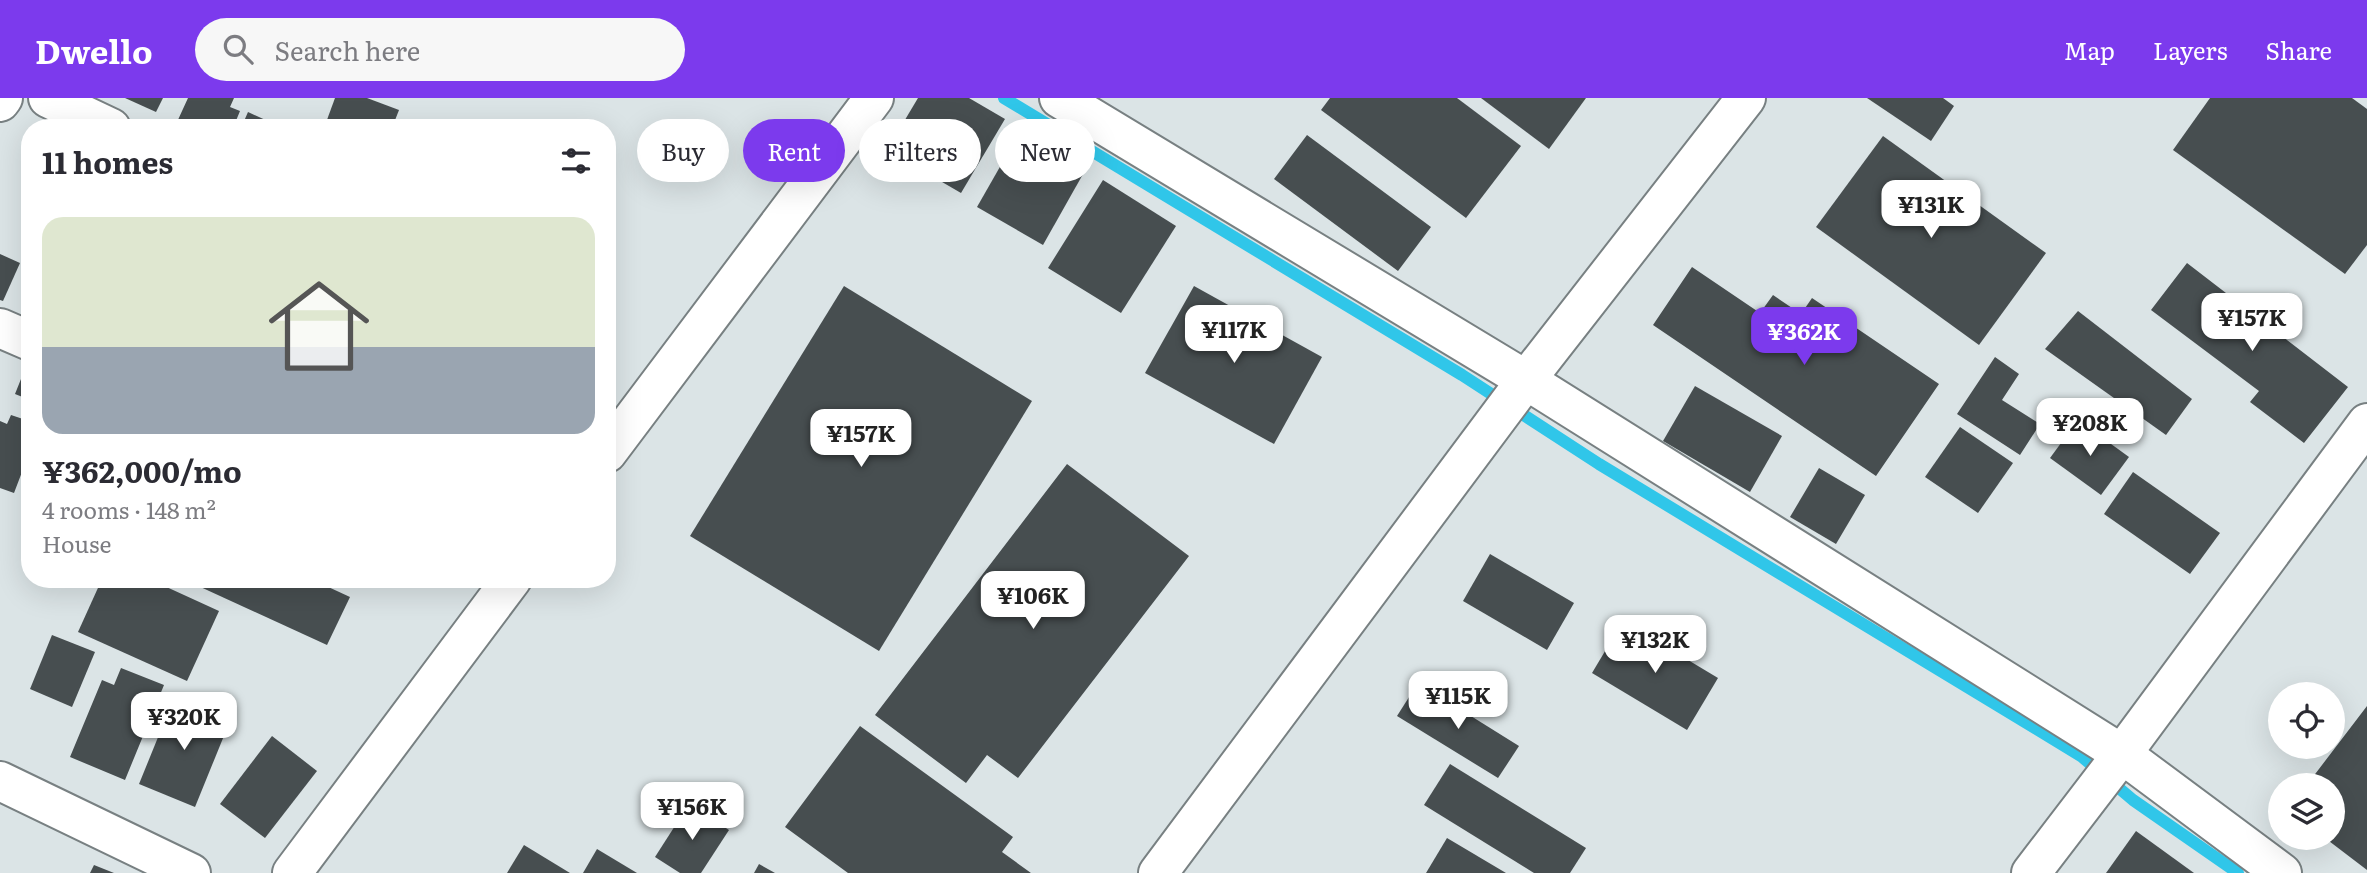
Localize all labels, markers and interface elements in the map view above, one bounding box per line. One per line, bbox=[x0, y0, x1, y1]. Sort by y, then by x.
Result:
search box bbox=[195, 18, 685, 81]
text: Dwello bbox=[35, 25, 153, 74]
icon: search bbox=[219, 30, 257, 68]
text: Search here bbox=[275, 30, 420, 69]
text: Map bbox=[2064, 32, 2115, 67]
text: Layers bbox=[2153, 32, 2227, 67]
text: Share bbox=[2265, 32, 2332, 67]
chip: Buy bbox=[637, 119, 729, 182]
chip: Rent bbox=[743, 119, 845, 182]
chip: Filters bbox=[859, 119, 981, 182]
chip: New bbox=[995, 119, 1095, 182]
text: 11 homes bbox=[42, 139, 173, 183]
icon: filters bbox=[557, 142, 595, 180]
pin: ¥131K bbox=[1882, 180, 1980, 240]
text: ¥131K bbox=[1897, 186, 1965, 220]
icon: home bbox=[256, 263, 382, 389]
pin: ¥157K bbox=[2203, 294, 2301, 353]
text: ¥157K bbox=[2217, 299, 2287, 333]
pin: ¥117K bbox=[1185, 306, 1283, 365]
pin: ¥362K bbox=[1755, 308, 1853, 367]
text: ¥117K bbox=[1201, 311, 1267, 345]
text: ¥362K bbox=[1767, 313, 1841, 347]
pin: ¥208K bbox=[2041, 398, 2139, 458]
text: ¥208K bbox=[2052, 404, 2128, 438]
pin: ¥157K bbox=[812, 410, 910, 469]
text: ¥157K bbox=[826, 415, 896, 449]
text: ¥362,000/mo bbox=[42, 448, 242, 492]
text: 4 rooms · 148 m² bbox=[42, 492, 216, 526]
text: House bbox=[42, 526, 111, 560]
pin: ¥106K bbox=[984, 572, 1082, 631]
text: ¥106K bbox=[997, 577, 1069, 611]
pin: ¥132K bbox=[1606, 616, 1704, 675]
text: ¥132K bbox=[1620, 621, 1690, 655]
pin: ¥115K bbox=[1409, 672, 1507, 731]
text: ¥115K bbox=[1425, 677, 1491, 711]
map controls bbox=[2268, 682, 2345, 850]
button: locate bbox=[2268, 682, 2345, 759]
pin: ¥320K bbox=[135, 692, 233, 752]
text: ¥320K bbox=[147, 698, 221, 732]
button: layers bbox=[2268, 773, 2345, 850]
pin: ¥156K bbox=[643, 782, 741, 842]
text: ¥156K bbox=[657, 788, 727, 822]

